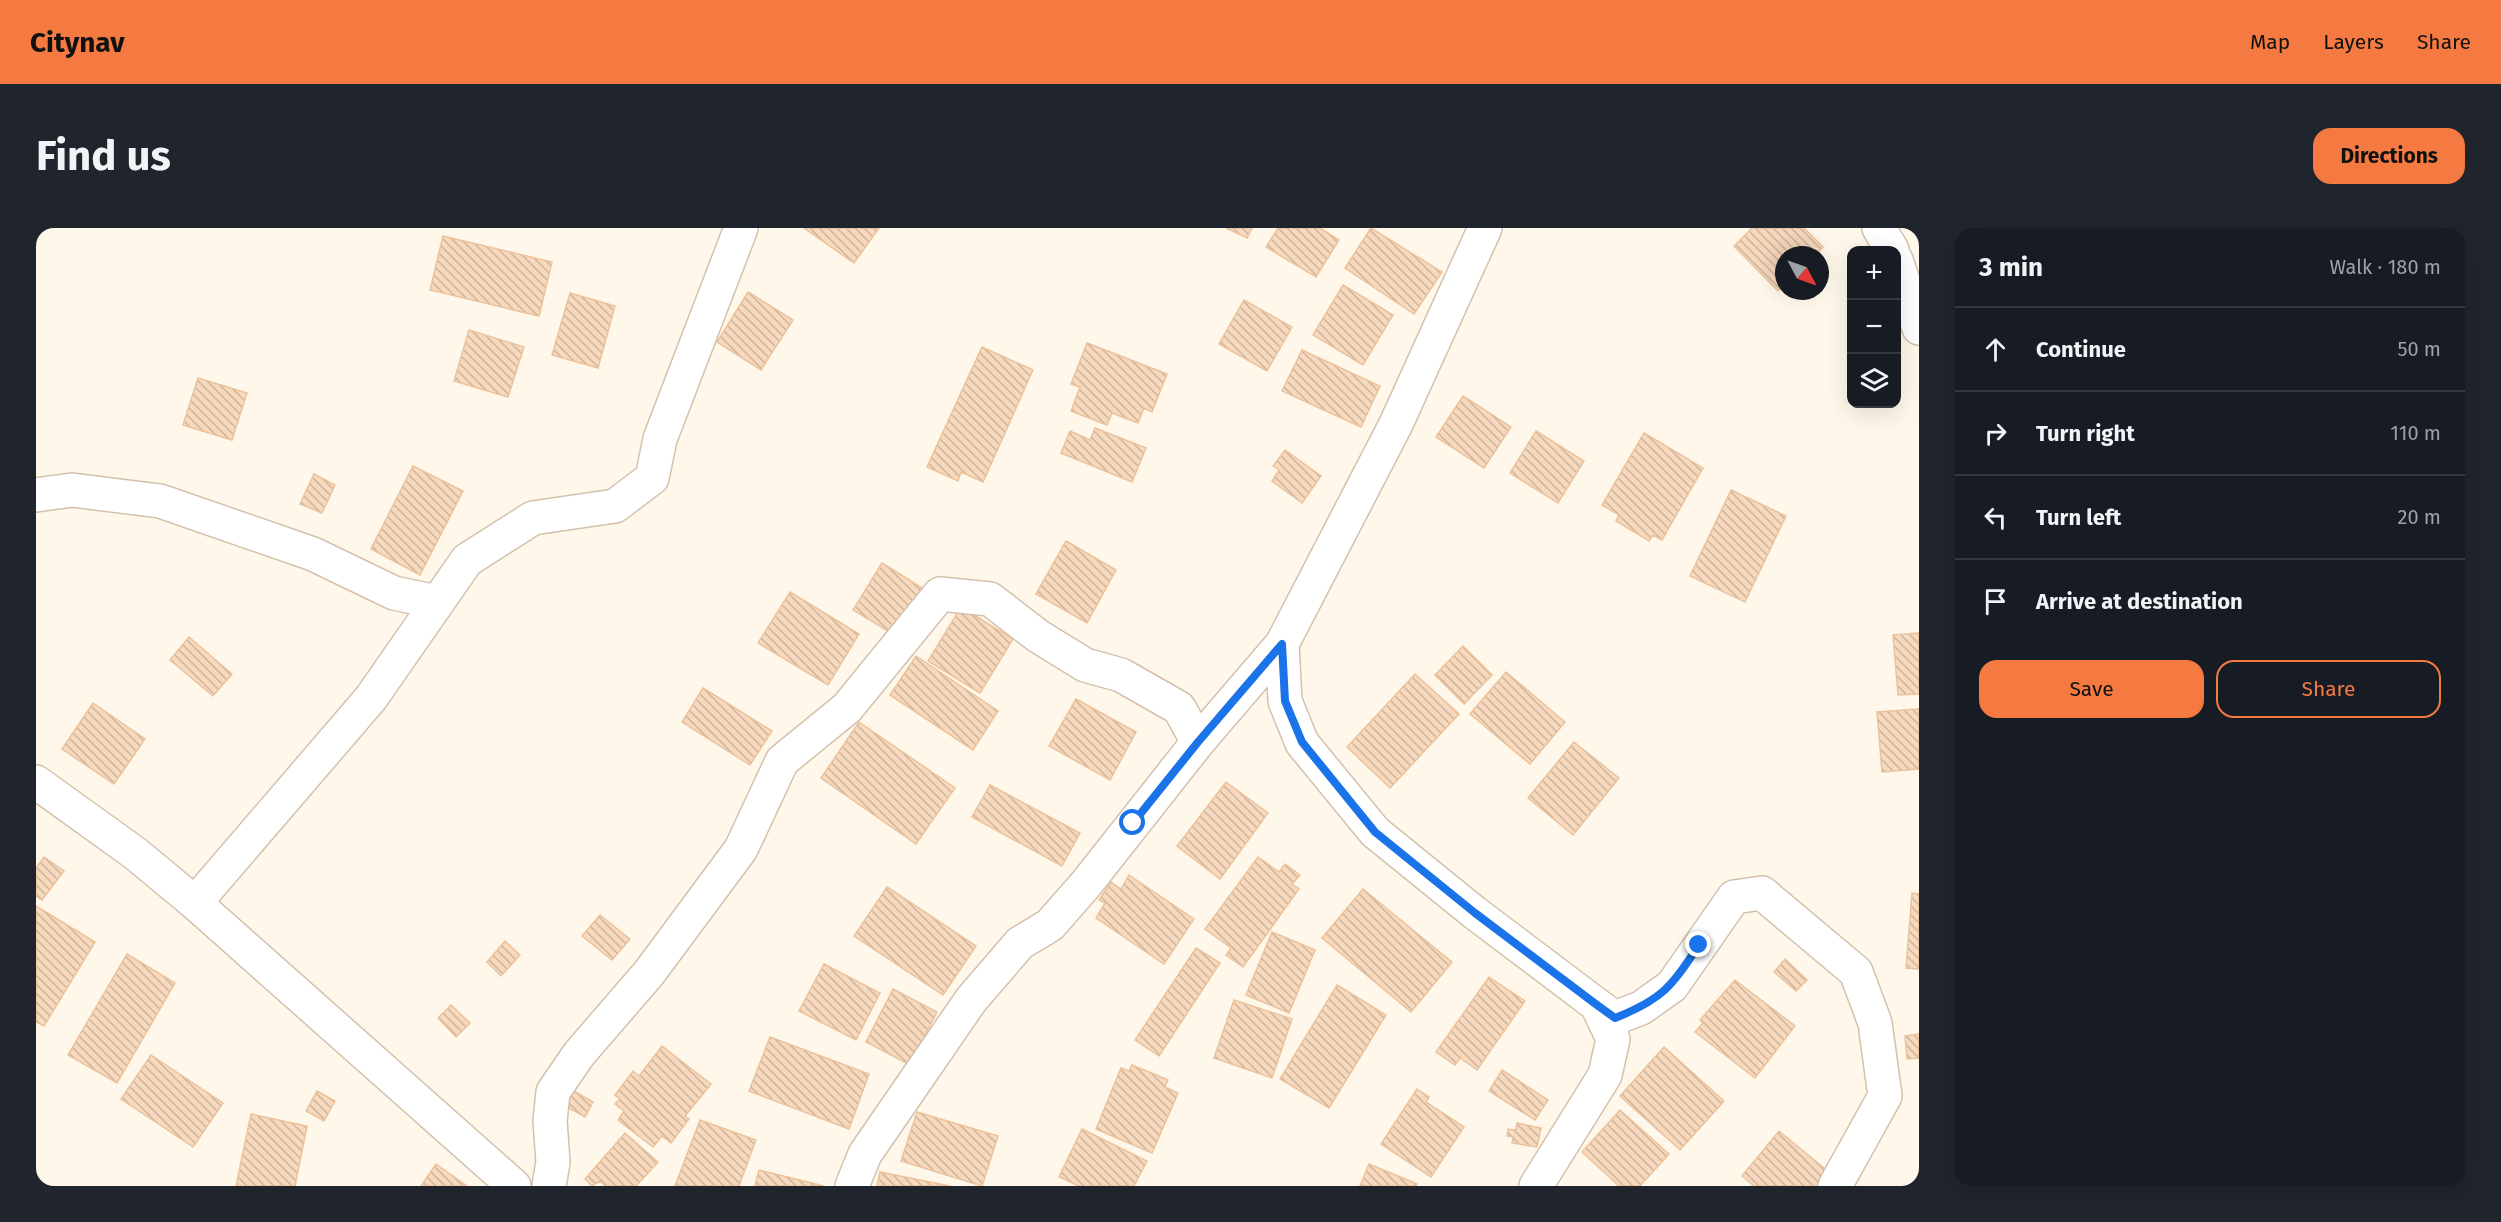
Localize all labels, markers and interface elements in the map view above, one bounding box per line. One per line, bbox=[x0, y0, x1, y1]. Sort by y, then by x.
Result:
text: Citynav bbox=[30, 26, 125, 59]
text: Map bbox=[2250, 29, 2290, 55]
text: Layers bbox=[2323, 29, 2384, 55]
text: Share bbox=[2417, 29, 2471, 55]
button: Directions bbox=[2313, 128, 2465, 184]
text: Find us bbox=[36, 131, 171, 181]
north arrow bbox=[1775, 246, 1829, 300]
map controls bbox=[1847, 246, 1901, 408]
button: + bbox=[1847, 246, 1901, 300]
text: 3 min bbox=[1979, 252, 2043, 283]
text: Walk · 180 m bbox=[2330, 255, 2441, 279]
button: − bbox=[1847, 300, 1901, 354]
icon: ahead bbox=[1979, 333, 2012, 366]
text: Continue bbox=[2036, 336, 2126, 363]
text: 50 m bbox=[2397, 337, 2441, 361]
button: layers bbox=[1847, 354, 1901, 408]
icon: right bbox=[1979, 417, 2012, 450]
text: Turn right bbox=[2036, 420, 2135, 447]
text: 110 m bbox=[2390, 421, 2441, 445]
icon: left bbox=[1979, 501, 2012, 534]
text: Turn left bbox=[2036, 504, 2121, 531]
text: 20 m bbox=[2398, 505, 2441, 529]
icon: arrive bbox=[1979, 585, 2012, 618]
text: Arrive at destination bbox=[2036, 588, 2243, 615]
button: Save bbox=[1979, 660, 2204, 718]
button: Share bbox=[2216, 660, 2441, 718]
route start bbox=[1119, 809, 1145, 835]
route end bbox=[1685, 931, 1711, 957]

